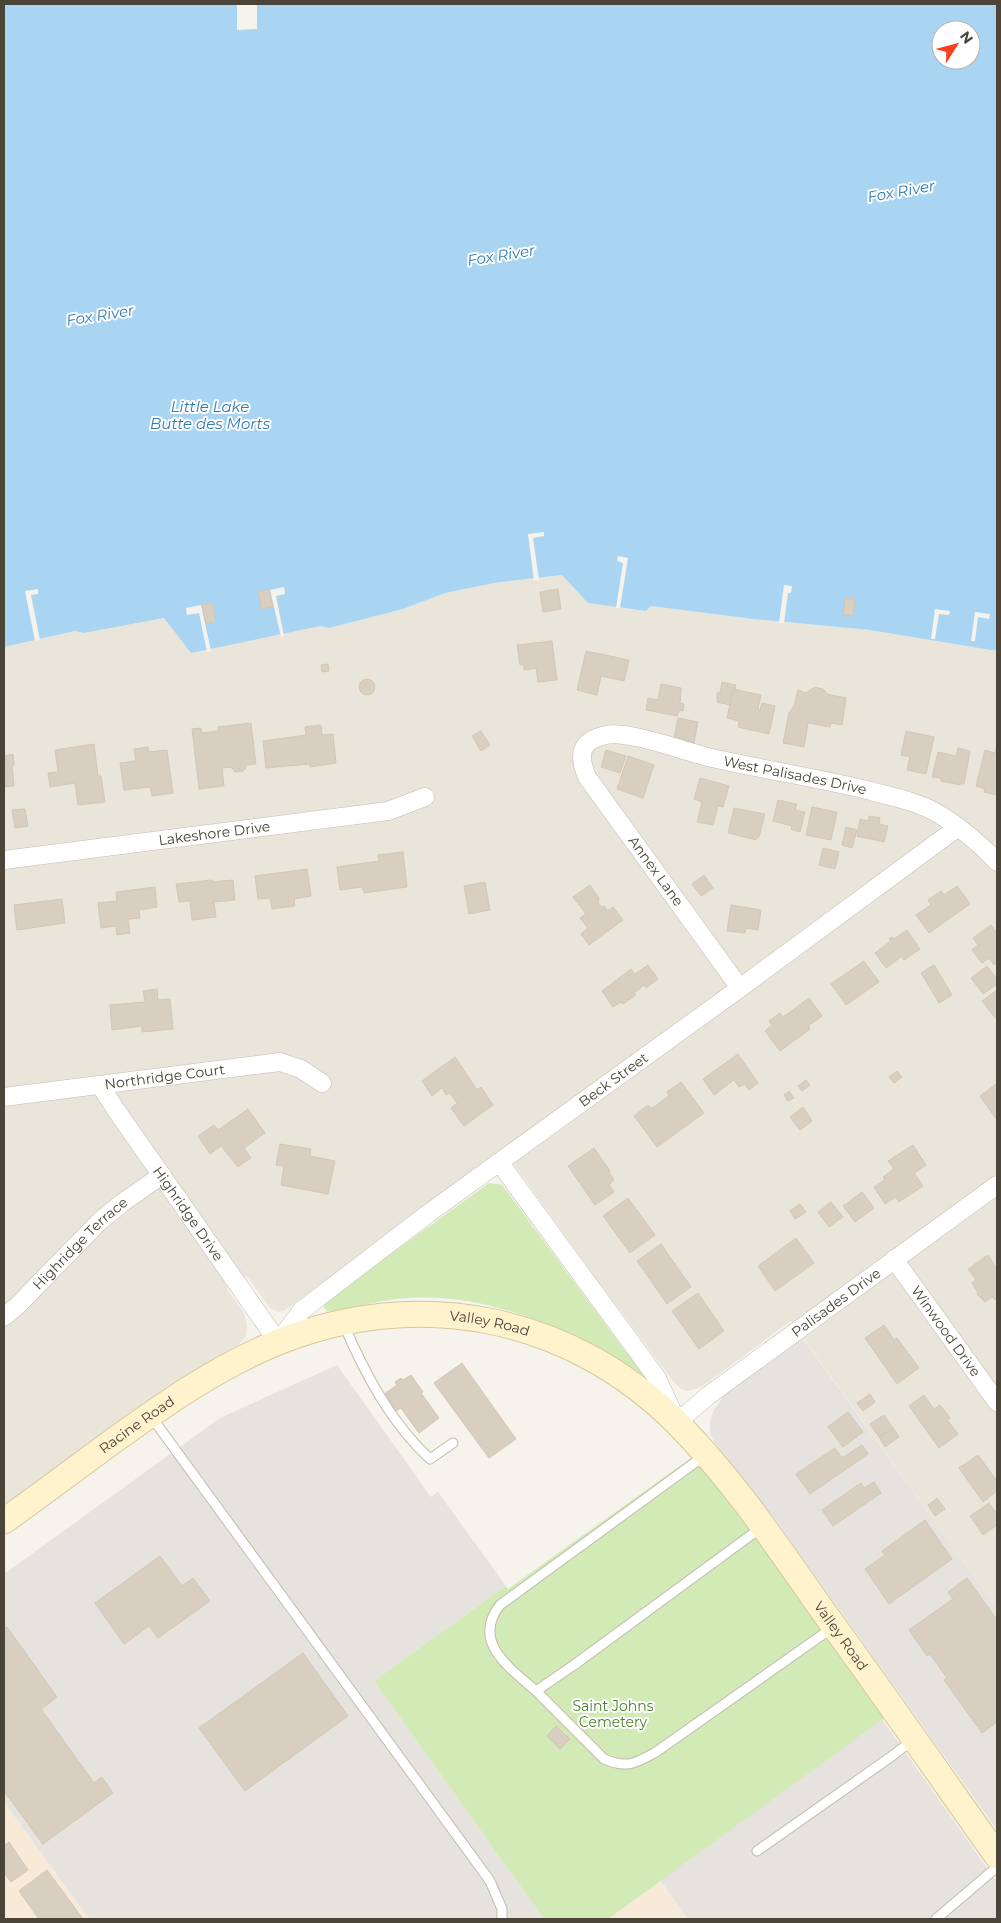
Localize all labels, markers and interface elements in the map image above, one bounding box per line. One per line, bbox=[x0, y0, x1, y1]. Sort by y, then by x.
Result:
north arrow bbox=[931, 20, 981, 70]
text: N bbox=[956, 27, 977, 47]
water label: Fox River bbox=[866, 176, 937, 206]
water label: Fox River bbox=[466, 240, 537, 270]
water label: Fox River bbox=[65, 300, 136, 330]
water label: Little Lake Butte des Morts bbox=[150, 397, 271, 433]
street label: West Palisades Drive bbox=[722, 752, 868, 799]
street label: Lakeshore Drive bbox=[157, 817, 271, 849]
street label: Annex Lane bbox=[624, 832, 688, 910]
street label: Beck Street bbox=[575, 1048, 652, 1111]
street label: Northridge Court bbox=[104, 1060, 226, 1093]
street label: Highridge Drive bbox=[149, 1163, 228, 1264]
street label: Highridge Terrace bbox=[29, 1193, 131, 1294]
street label: Palisades Drive bbox=[788, 1264, 884, 1341]
street label: Winwood Drive bbox=[907, 1282, 985, 1380]
street label: Valley Road bbox=[449, 1307, 532, 1340]
street label: Racine Road bbox=[95, 1392, 178, 1457]
street label: Valley Road bbox=[810, 1598, 872, 1674]
park label: Saint Johns Cemetery bbox=[572, 1697, 654, 1731]

